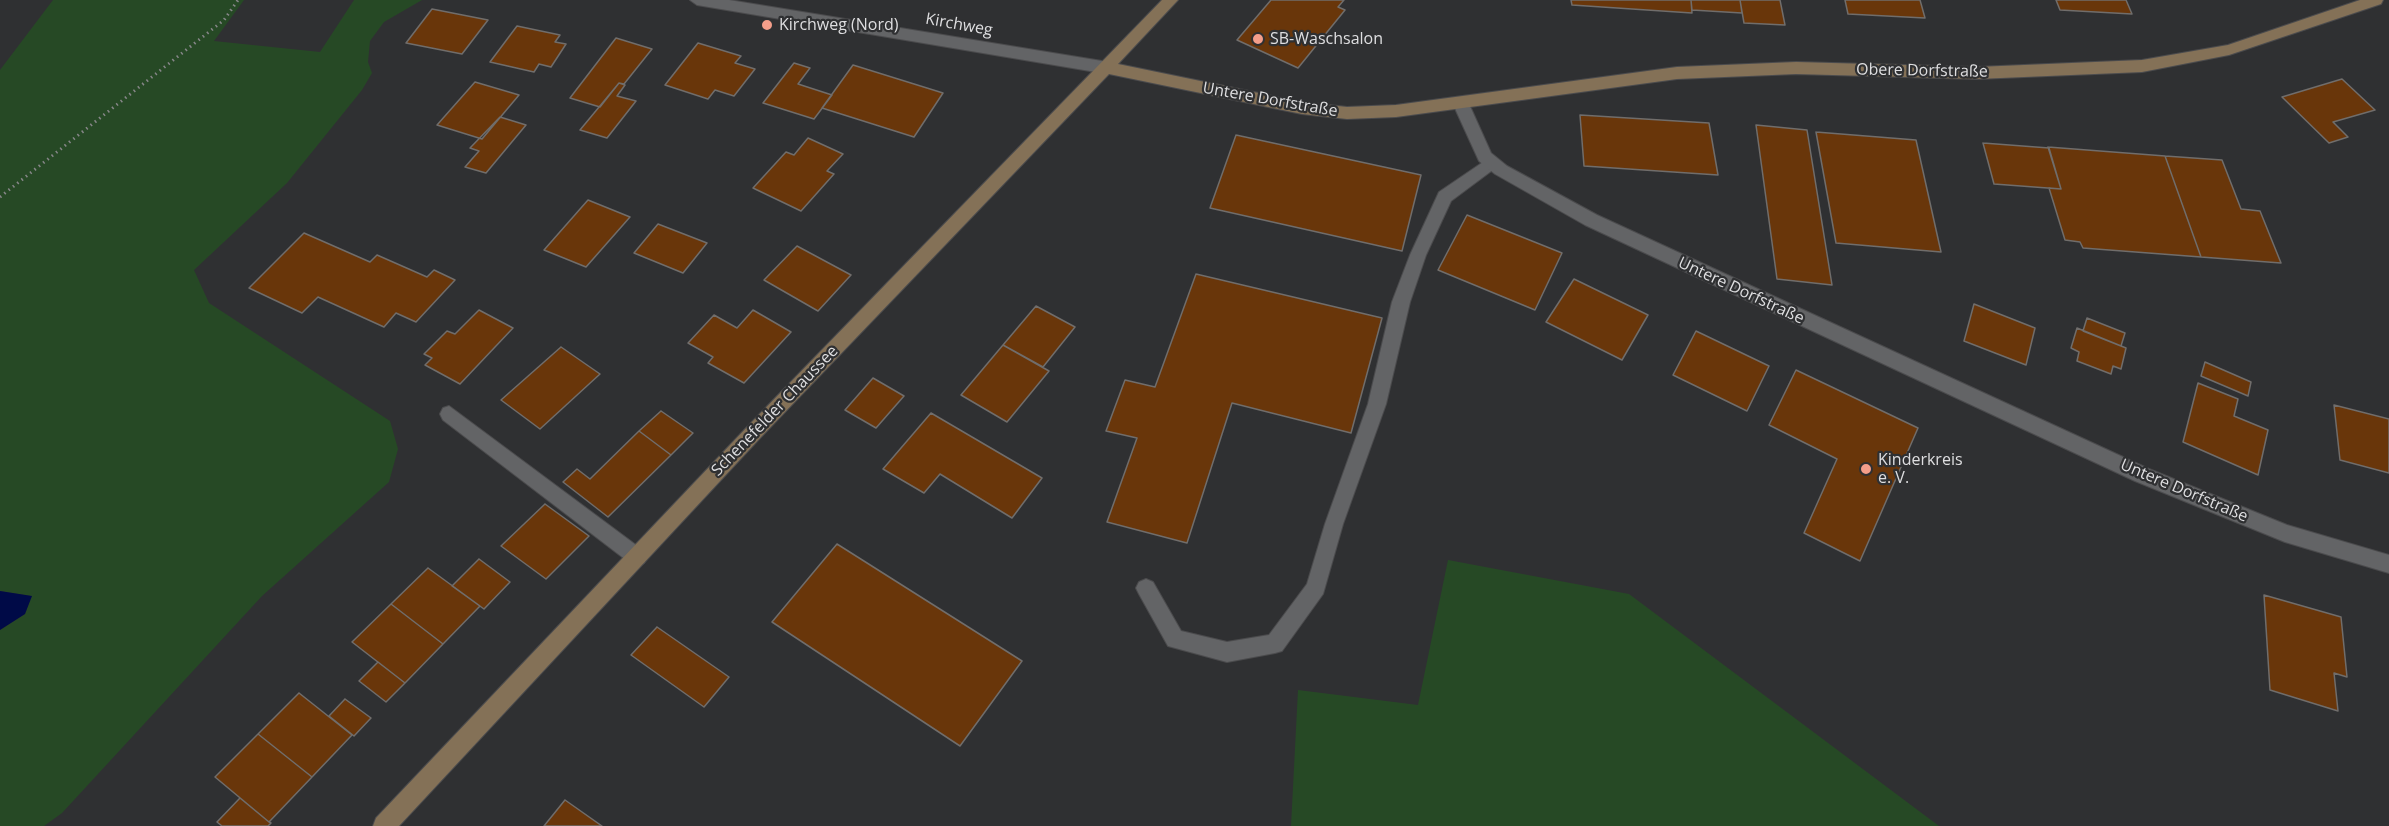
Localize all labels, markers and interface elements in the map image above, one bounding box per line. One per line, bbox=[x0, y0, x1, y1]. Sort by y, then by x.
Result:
street label: Kirchweg bbox=[924, 10, 994, 40]
place label: Kirchweg (Nord) bbox=[779, 15, 899, 35]
marker: Kirchweg (Nord) bbox=[760, 18, 774, 32]
place label: SB-Waschsalon bbox=[1270, 29, 1383, 49]
marker: SB-Waschsalon bbox=[1251, 32, 1265, 46]
street label: Obere Dorfstraße bbox=[1856, 60, 1988, 82]
street label: Untere Dorfstraße bbox=[1201, 79, 1339, 121]
street label: Untere Dorfstraße bbox=[1675, 253, 1807, 329]
street label: Schenefelder Chaussee bbox=[708, 342, 842, 480]
place label: Kinderkreis e. V. bbox=[1878, 450, 1963, 488]
street label: Untere Dorfstraße bbox=[2117, 455, 2251, 527]
marker: Kinderkreis e. V. bbox=[1859, 462, 1873, 476]

